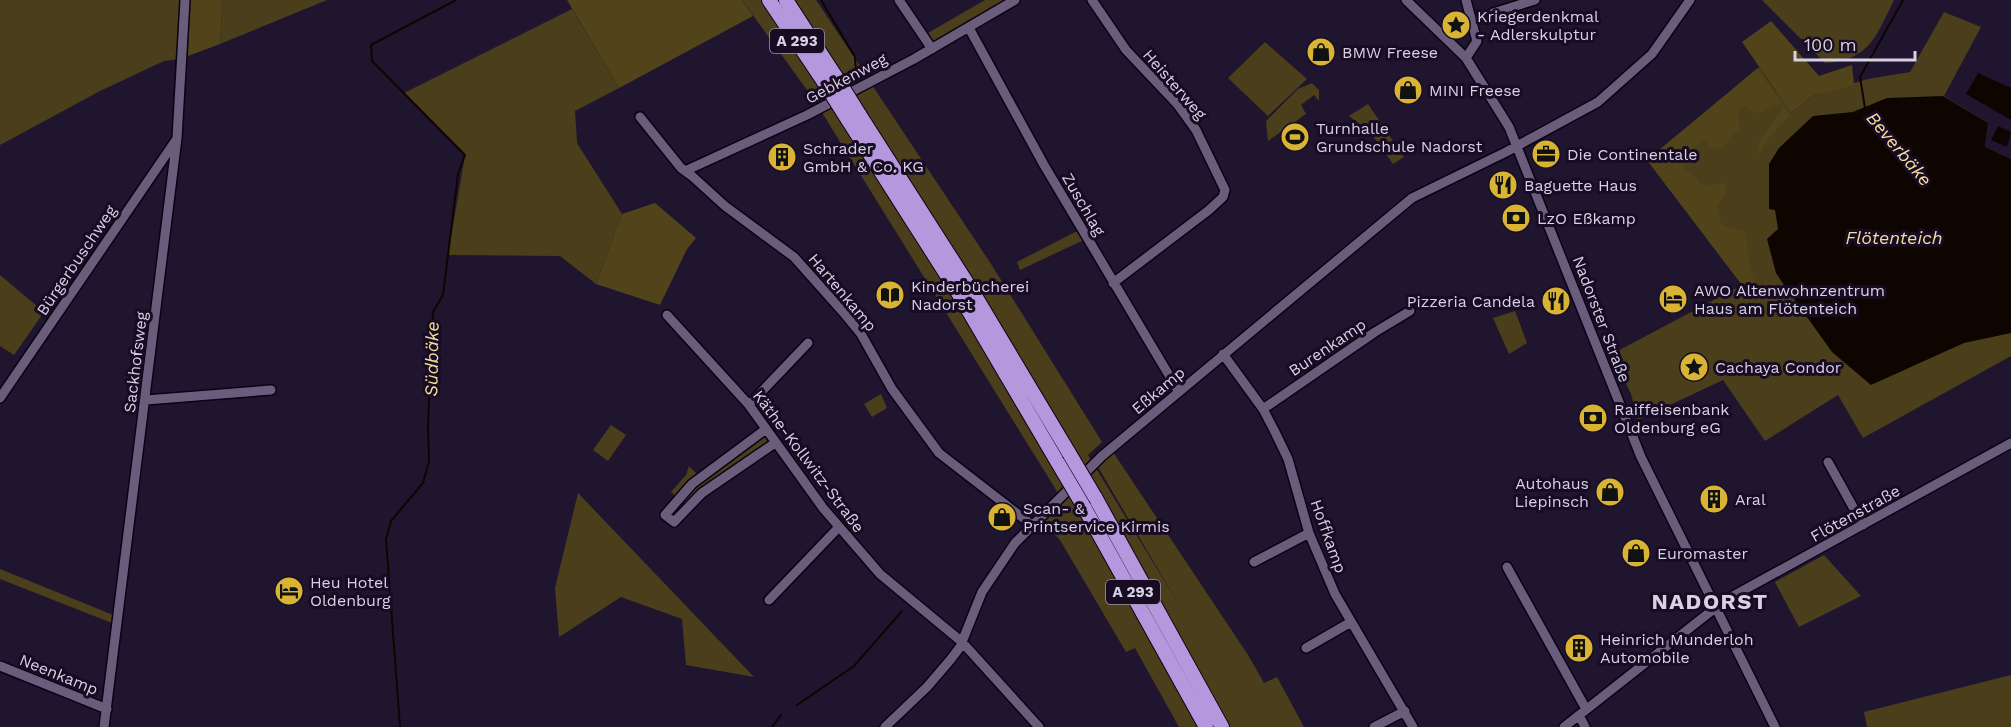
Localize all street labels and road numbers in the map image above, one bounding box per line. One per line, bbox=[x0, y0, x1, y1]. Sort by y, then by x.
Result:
road number: A 293 bbox=[770, 29, 824, 53]
street label: Heisterweg bbox=[1139, 45, 1211, 124]
street label: Gebkenweg bbox=[802, 49, 891, 108]
street label: Zuschlag bbox=[1058, 169, 1109, 239]
street label: Bürgerbuschweg bbox=[33, 201, 121, 319]
street label: Hartenkamp bbox=[805, 250, 881, 335]
street label: Nadorster Straße bbox=[1569, 253, 1634, 385]
street label: Sackhofsweg bbox=[120, 310, 151, 414]
street label: Burenkamp bbox=[1285, 315, 1369, 380]
street label: Eßkamp bbox=[1128, 363, 1189, 418]
street label: Käthe-Kollwitz-Straße bbox=[749, 386, 868, 536]
street label: Flötenstraße bbox=[1807, 481, 1903, 546]
street label: Hoffkamp bbox=[1306, 497, 1351, 576]
road number: A 293 bbox=[1106, 580, 1160, 604]
street label: Neenkamp bbox=[17, 650, 101, 699]

